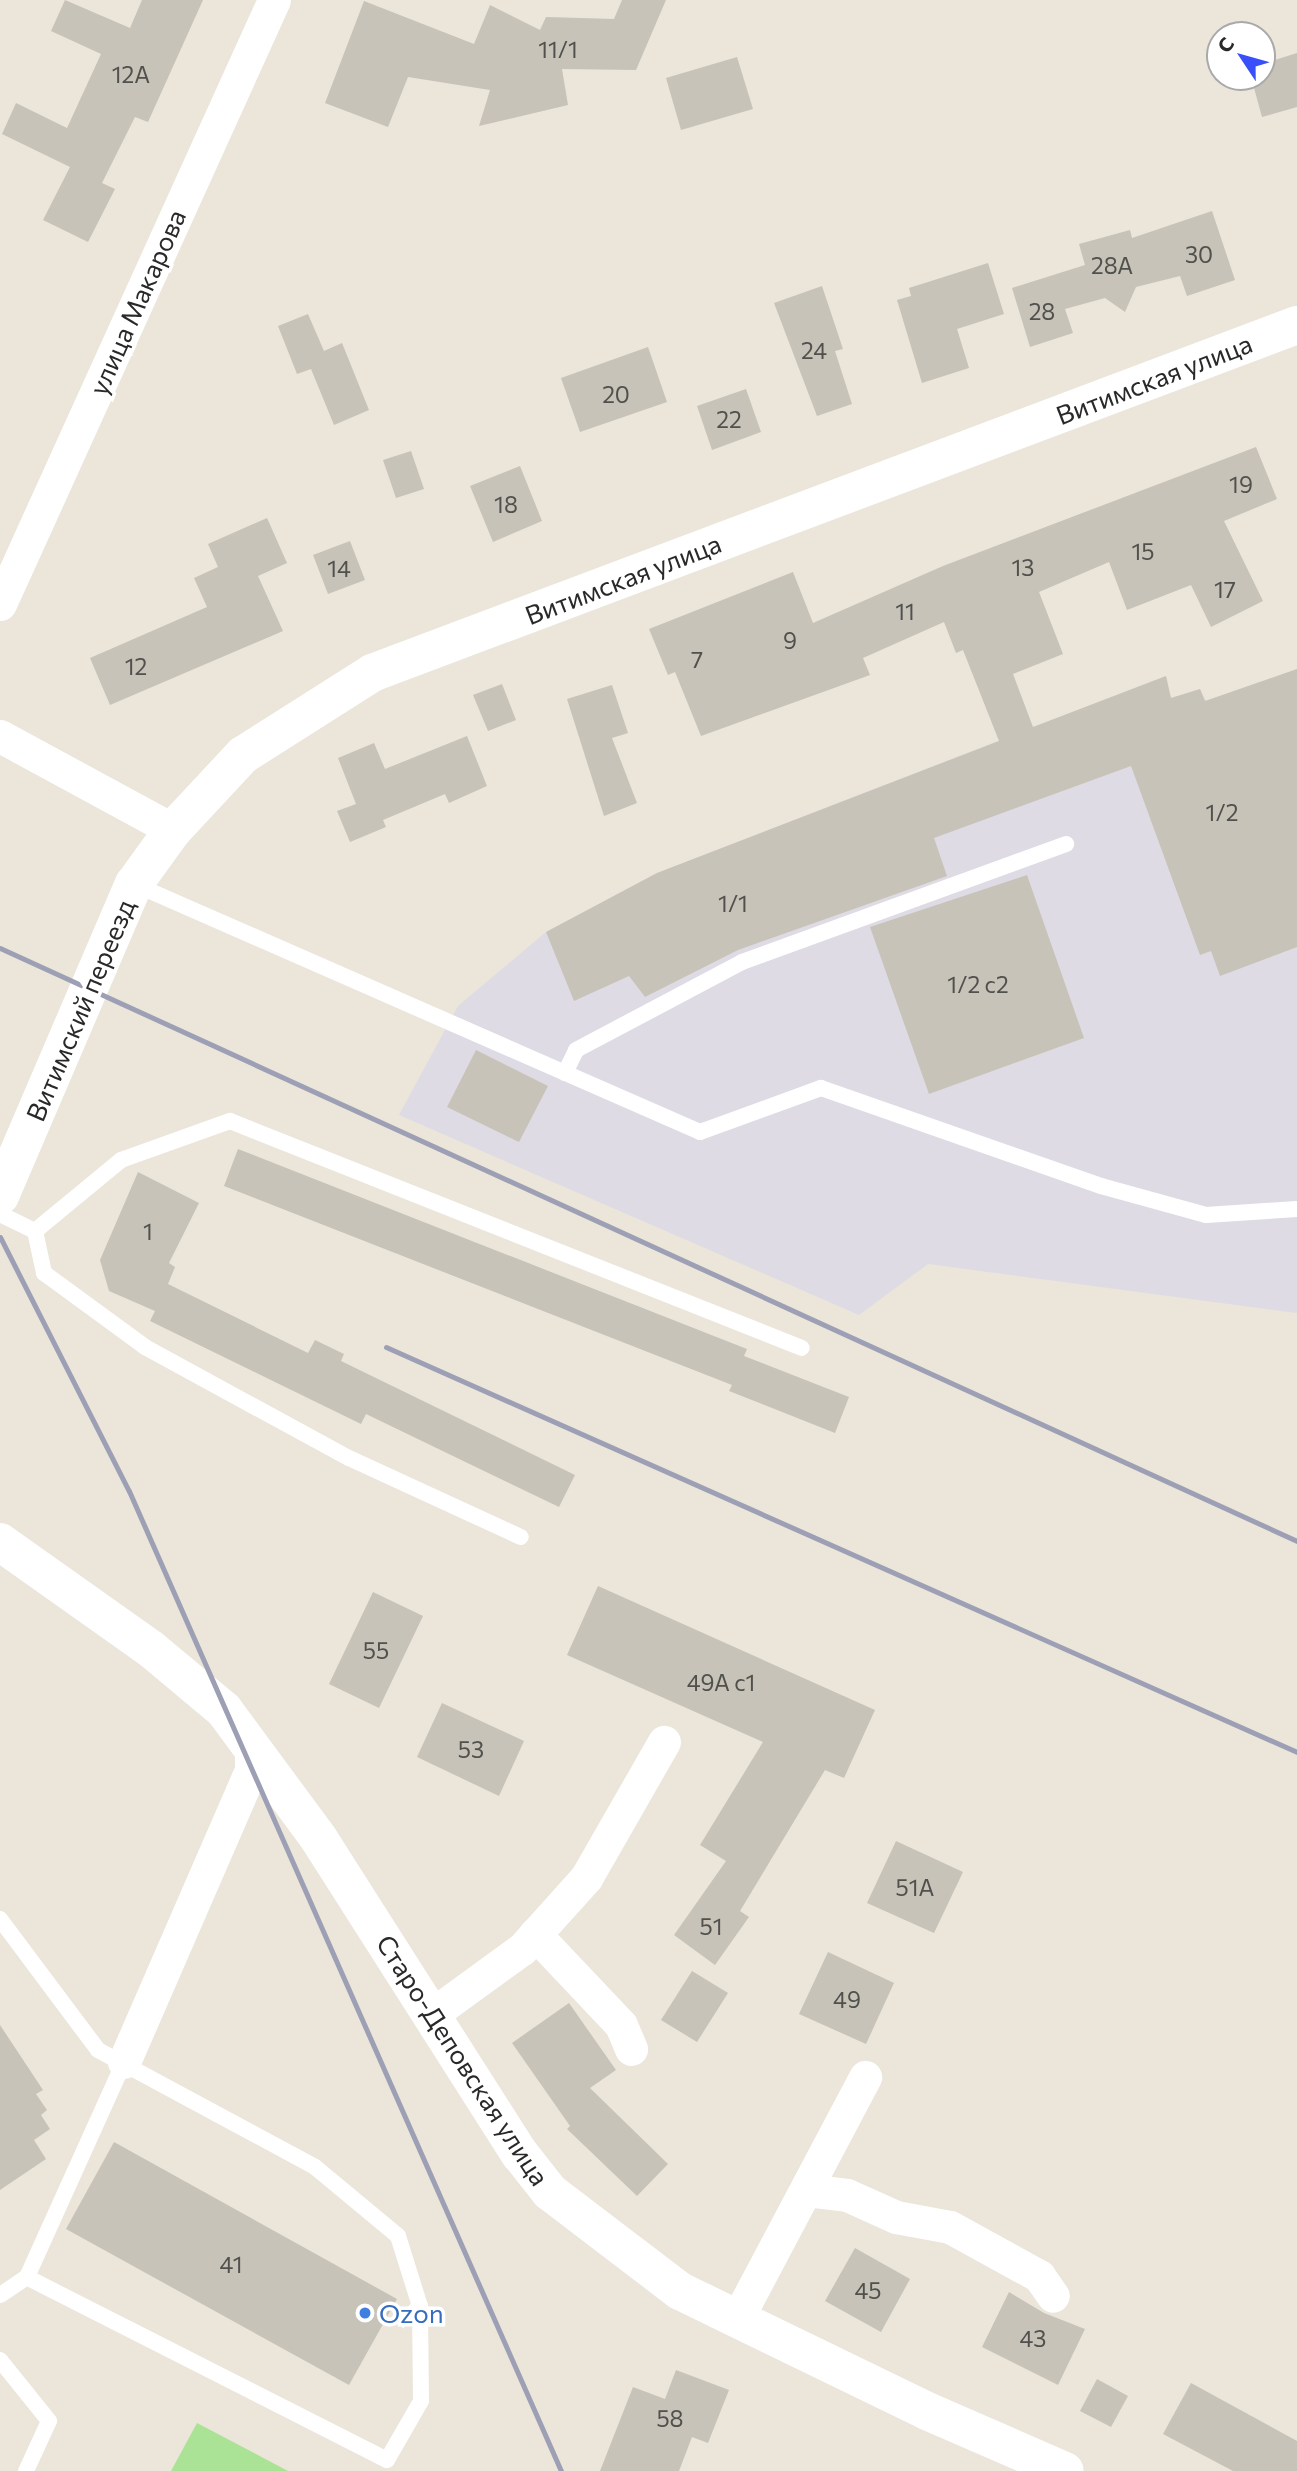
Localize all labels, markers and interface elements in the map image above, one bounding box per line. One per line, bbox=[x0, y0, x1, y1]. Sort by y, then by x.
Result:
north arrow bbox=[1206, 21, 1276, 91]
text: С bbox=[1212, 33, 1238, 57]
house number: 11/1 bbox=[538, 35, 578, 63]
house number: 12А bbox=[112, 60, 150, 88]
street label: улица Макарова bbox=[82, 204, 192, 400]
house number: 30 bbox=[1185, 240, 1213, 268]
house number: 28А bbox=[1091, 251, 1133, 279]
house number: 28 bbox=[1029, 297, 1055, 325]
street label: Витимская улица bbox=[1052, 327, 1256, 431]
house number: 24 bbox=[801, 336, 827, 364]
house number: 20 bbox=[602, 380, 630, 408]
house number: 22 bbox=[716, 405, 742, 433]
house number: 19 bbox=[1229, 470, 1253, 498]
house number: 18 bbox=[494, 490, 518, 518]
street label: Витимская улица bbox=[521, 527, 725, 631]
house number: 15 bbox=[1131, 537, 1155, 565]
house number: 13 bbox=[1012, 553, 1034, 581]
house number: 14 bbox=[327, 554, 351, 582]
house number: 17 bbox=[1214, 575, 1236, 603]
house number: 11 bbox=[895, 597, 915, 625]
house number: 9 bbox=[783, 626, 797, 654]
house number: 7 bbox=[691, 645, 703, 673]
house number: 12 bbox=[125, 652, 147, 680]
house number: 1/2 bbox=[1206, 798, 1238, 826]
house number: 1/1 bbox=[718, 889, 748, 917]
street label: Витимский переезд bbox=[19, 894, 141, 1126]
house number: 1/2 с2 bbox=[947, 970, 1009, 998]
house number: 1 bbox=[143, 1217, 153, 1245]
house number: 55 bbox=[363, 1636, 389, 1664]
house number: 49А с1 bbox=[687, 1668, 755, 1696]
house number: 53 bbox=[458, 1735, 484, 1763]
house number: 51А bbox=[896, 1873, 934, 1901]
house number: 51 bbox=[699, 1912, 723, 1940]
street label: Старо-Деповская улица bbox=[370, 1929, 556, 2191]
house number: 49 bbox=[833, 1985, 861, 2013]
house number: 41 bbox=[220, 2250, 242, 2278]
house number: 45 bbox=[854, 2276, 882, 2304]
place label: Ozon bbox=[379, 2297, 444, 2329]
marker: Ozon bbox=[357, 2305, 373, 2321]
house number: 43 bbox=[1020, 2324, 1046, 2352]
house number: 58 bbox=[656, 2404, 684, 2432]

